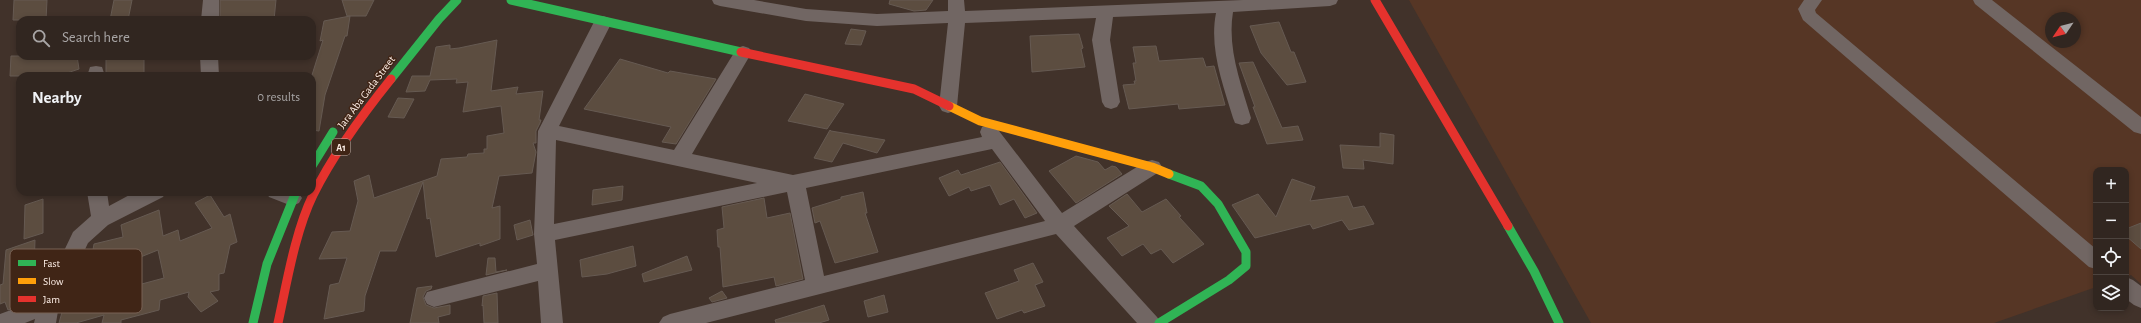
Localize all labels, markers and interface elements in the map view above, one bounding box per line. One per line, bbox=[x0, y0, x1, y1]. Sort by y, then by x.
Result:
north arrow bbox=[2045, 12, 2081, 48]
search box bbox=[16, 16, 316, 60]
icon: search bbox=[30, 27, 52, 49]
text: Search here bbox=[62, 30, 130, 45]
street label: Jara Aba Gada Street bbox=[336, 54, 397, 131]
text: Nearby bbox=[32, 89, 82, 106]
text: 0 results bbox=[257, 91, 300, 104]
road number: A1 bbox=[332, 139, 350, 155]
map controls bbox=[2093, 167, 2129, 311]
button: + bbox=[2093, 167, 2129, 203]
button: − bbox=[2093, 203, 2129, 239]
button: locate bbox=[2093, 239, 2129, 275]
legend bbox=[10, 249, 142, 313]
text: Fast bbox=[43, 258, 61, 269]
button: layers bbox=[2093, 275, 2129, 311]
text: Slow bbox=[43, 276, 64, 287]
text: Jam bbox=[43, 294, 60, 305]

